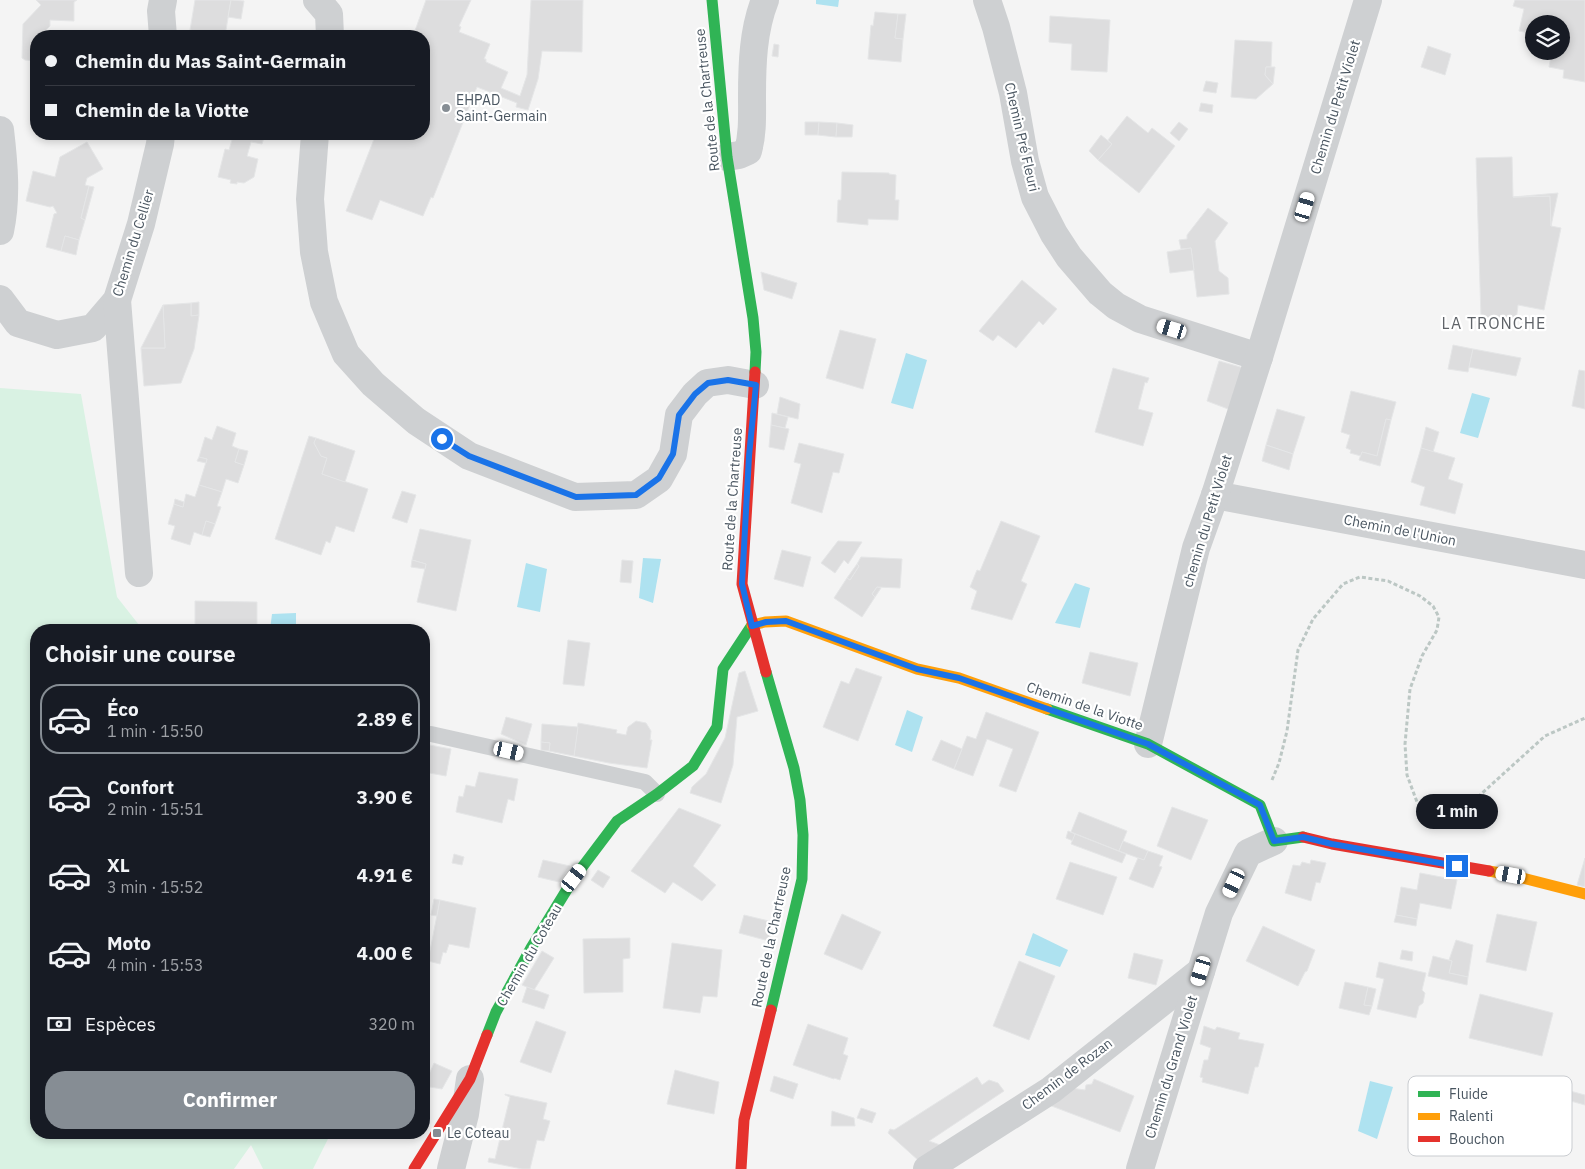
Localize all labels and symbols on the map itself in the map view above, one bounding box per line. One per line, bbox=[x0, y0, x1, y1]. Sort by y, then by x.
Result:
street label: Route de la Chartreuse bbox=[691, 27, 723, 172]
street label: Chemin du Petit Violet bbox=[1306, 38, 1364, 176]
street label: Chemin Pré Fleuri bbox=[1001, 81, 1043, 193]
place label: EHPAD Saint-Germain bbox=[456, 91, 547, 125]
marker: EHPAD Saint-Germain bbox=[440, 102, 452, 114]
street label: Chemin du Cellier bbox=[108, 187, 158, 299]
car bbox=[1293, 190, 1316, 224]
district label: LA TRONCHE bbox=[1442, 313, 1546, 333]
car bbox=[1155, 317, 1188, 341]
street label: Route de la Chartreuse bbox=[718, 426, 746, 571]
route start bbox=[431, 428, 453, 450]
street label: chemin du Petit Violet bbox=[1178, 452, 1236, 590]
street label: Chemin de l'Union bbox=[1342, 510, 1458, 550]
street label: Chemin de la Viotte bbox=[1024, 678, 1146, 735]
car bbox=[492, 740, 525, 762]
callout: 1 min bbox=[1416, 794, 1498, 828]
route end bbox=[1446, 855, 1468, 877]
car bbox=[558, 862, 589, 894]
street label: Route de la Chartreuse bbox=[747, 865, 795, 1009]
car bbox=[1494, 865, 1527, 885]
car bbox=[1220, 866, 1247, 900]
street label: Chemin du Coteau bbox=[492, 901, 566, 1009]
car bbox=[1189, 954, 1212, 988]
street label: Chemin du Grand Violet bbox=[1141, 993, 1201, 1141]
street label: Chemin de Rozan bbox=[1018, 1034, 1116, 1114]
legend bbox=[1408, 1076, 1572, 1156]
text: Fluide bbox=[1449, 1085, 1488, 1103]
text: Ralenti bbox=[1449, 1107, 1493, 1125]
place label: Le Coteau bbox=[447, 1124, 509, 1142]
marker: Le Coteau bbox=[431, 1127, 443, 1139]
text: Bouchon bbox=[1449, 1130, 1505, 1148]

